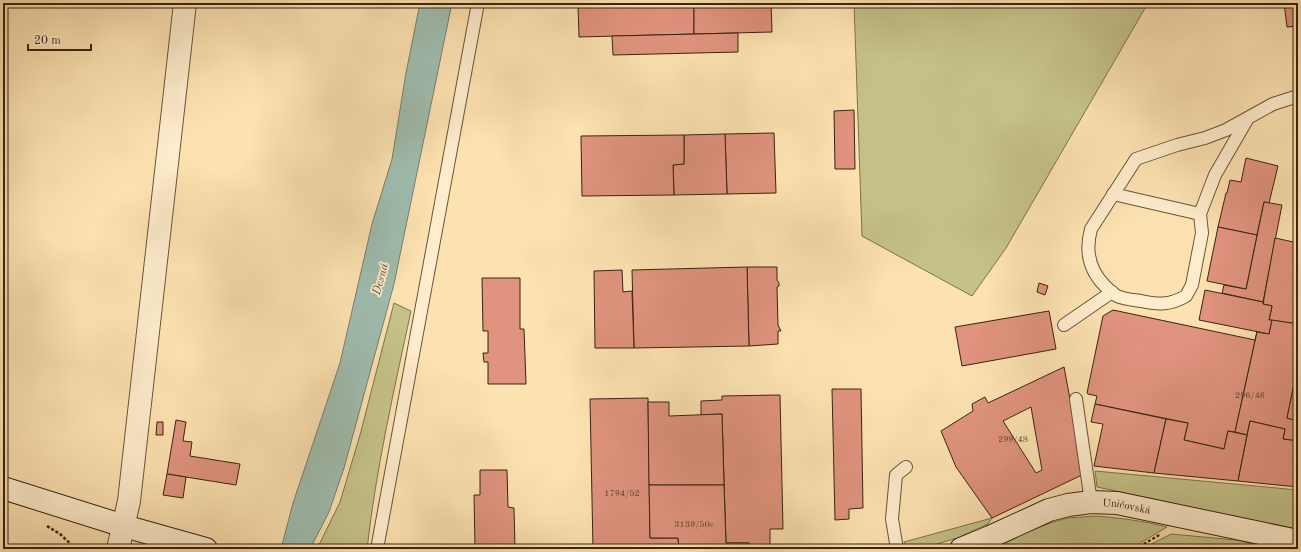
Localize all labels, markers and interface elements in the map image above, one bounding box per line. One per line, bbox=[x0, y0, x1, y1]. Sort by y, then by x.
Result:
scale bar bbox=[28, 26, 91, 52]
text: 20 m bbox=[34, 35, 61, 47]
water label: Desná bbox=[370, 262, 391, 297]
house number: 296/46 bbox=[1235, 391, 1265, 400]
house number: 299/48 bbox=[998, 435, 1028, 444]
house number: 1794/52 bbox=[604, 489, 640, 498]
street label: Uničovská bbox=[1102, 498, 1152, 517]
house number: 3139/50c bbox=[674, 520, 714, 529]

